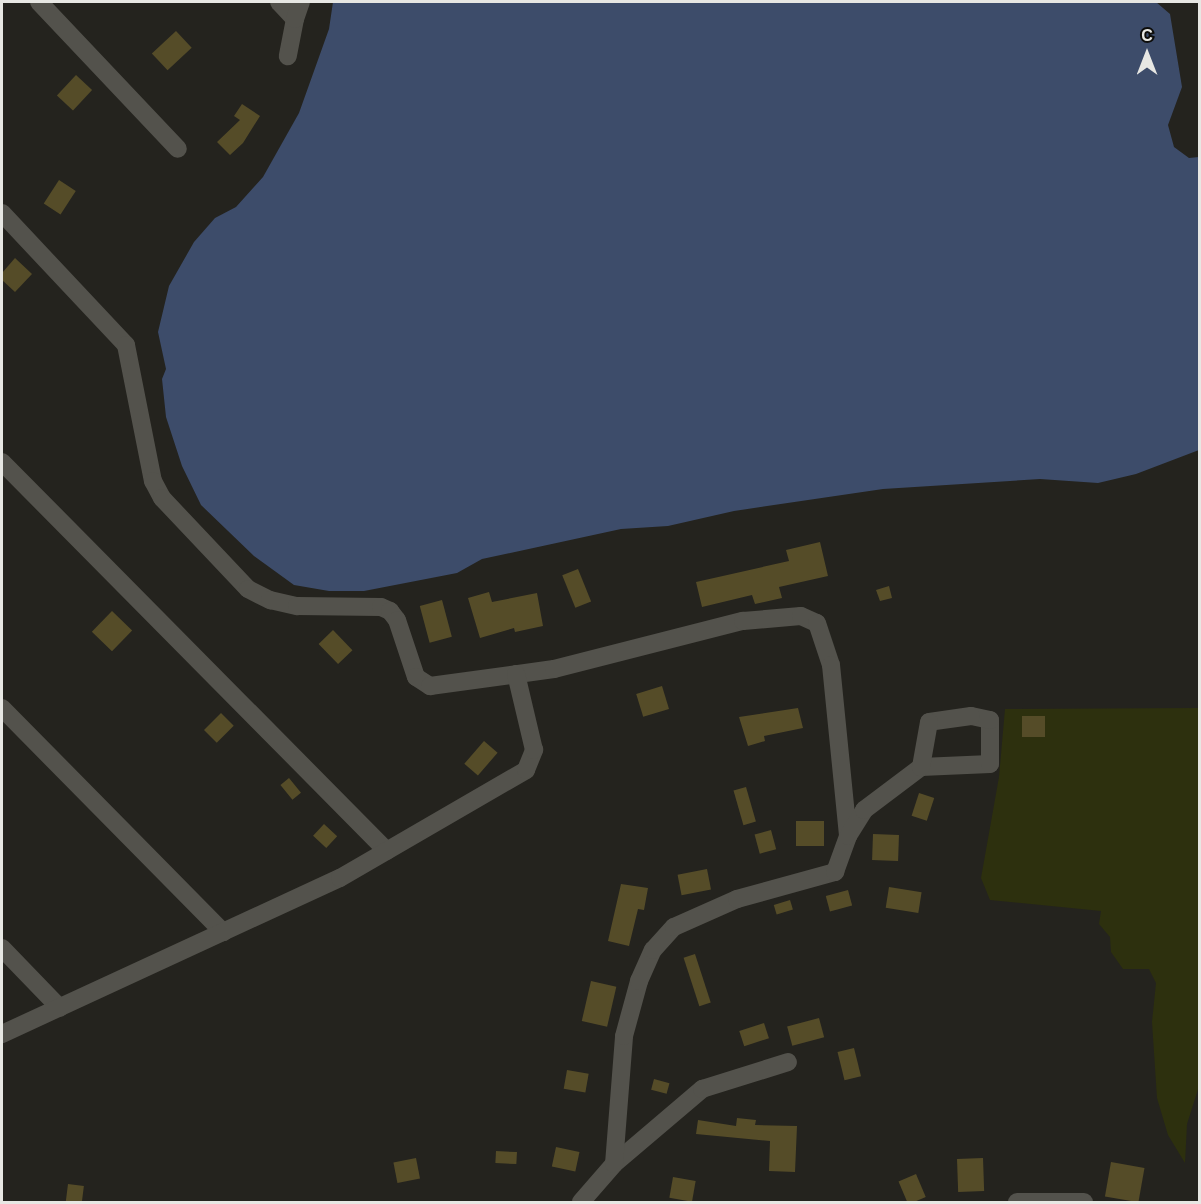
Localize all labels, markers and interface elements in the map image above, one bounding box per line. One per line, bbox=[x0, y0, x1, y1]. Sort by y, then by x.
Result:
north arrow bbox=[1117, 24, 1177, 84]
text: С bbox=[1141, 27, 1153, 44]

